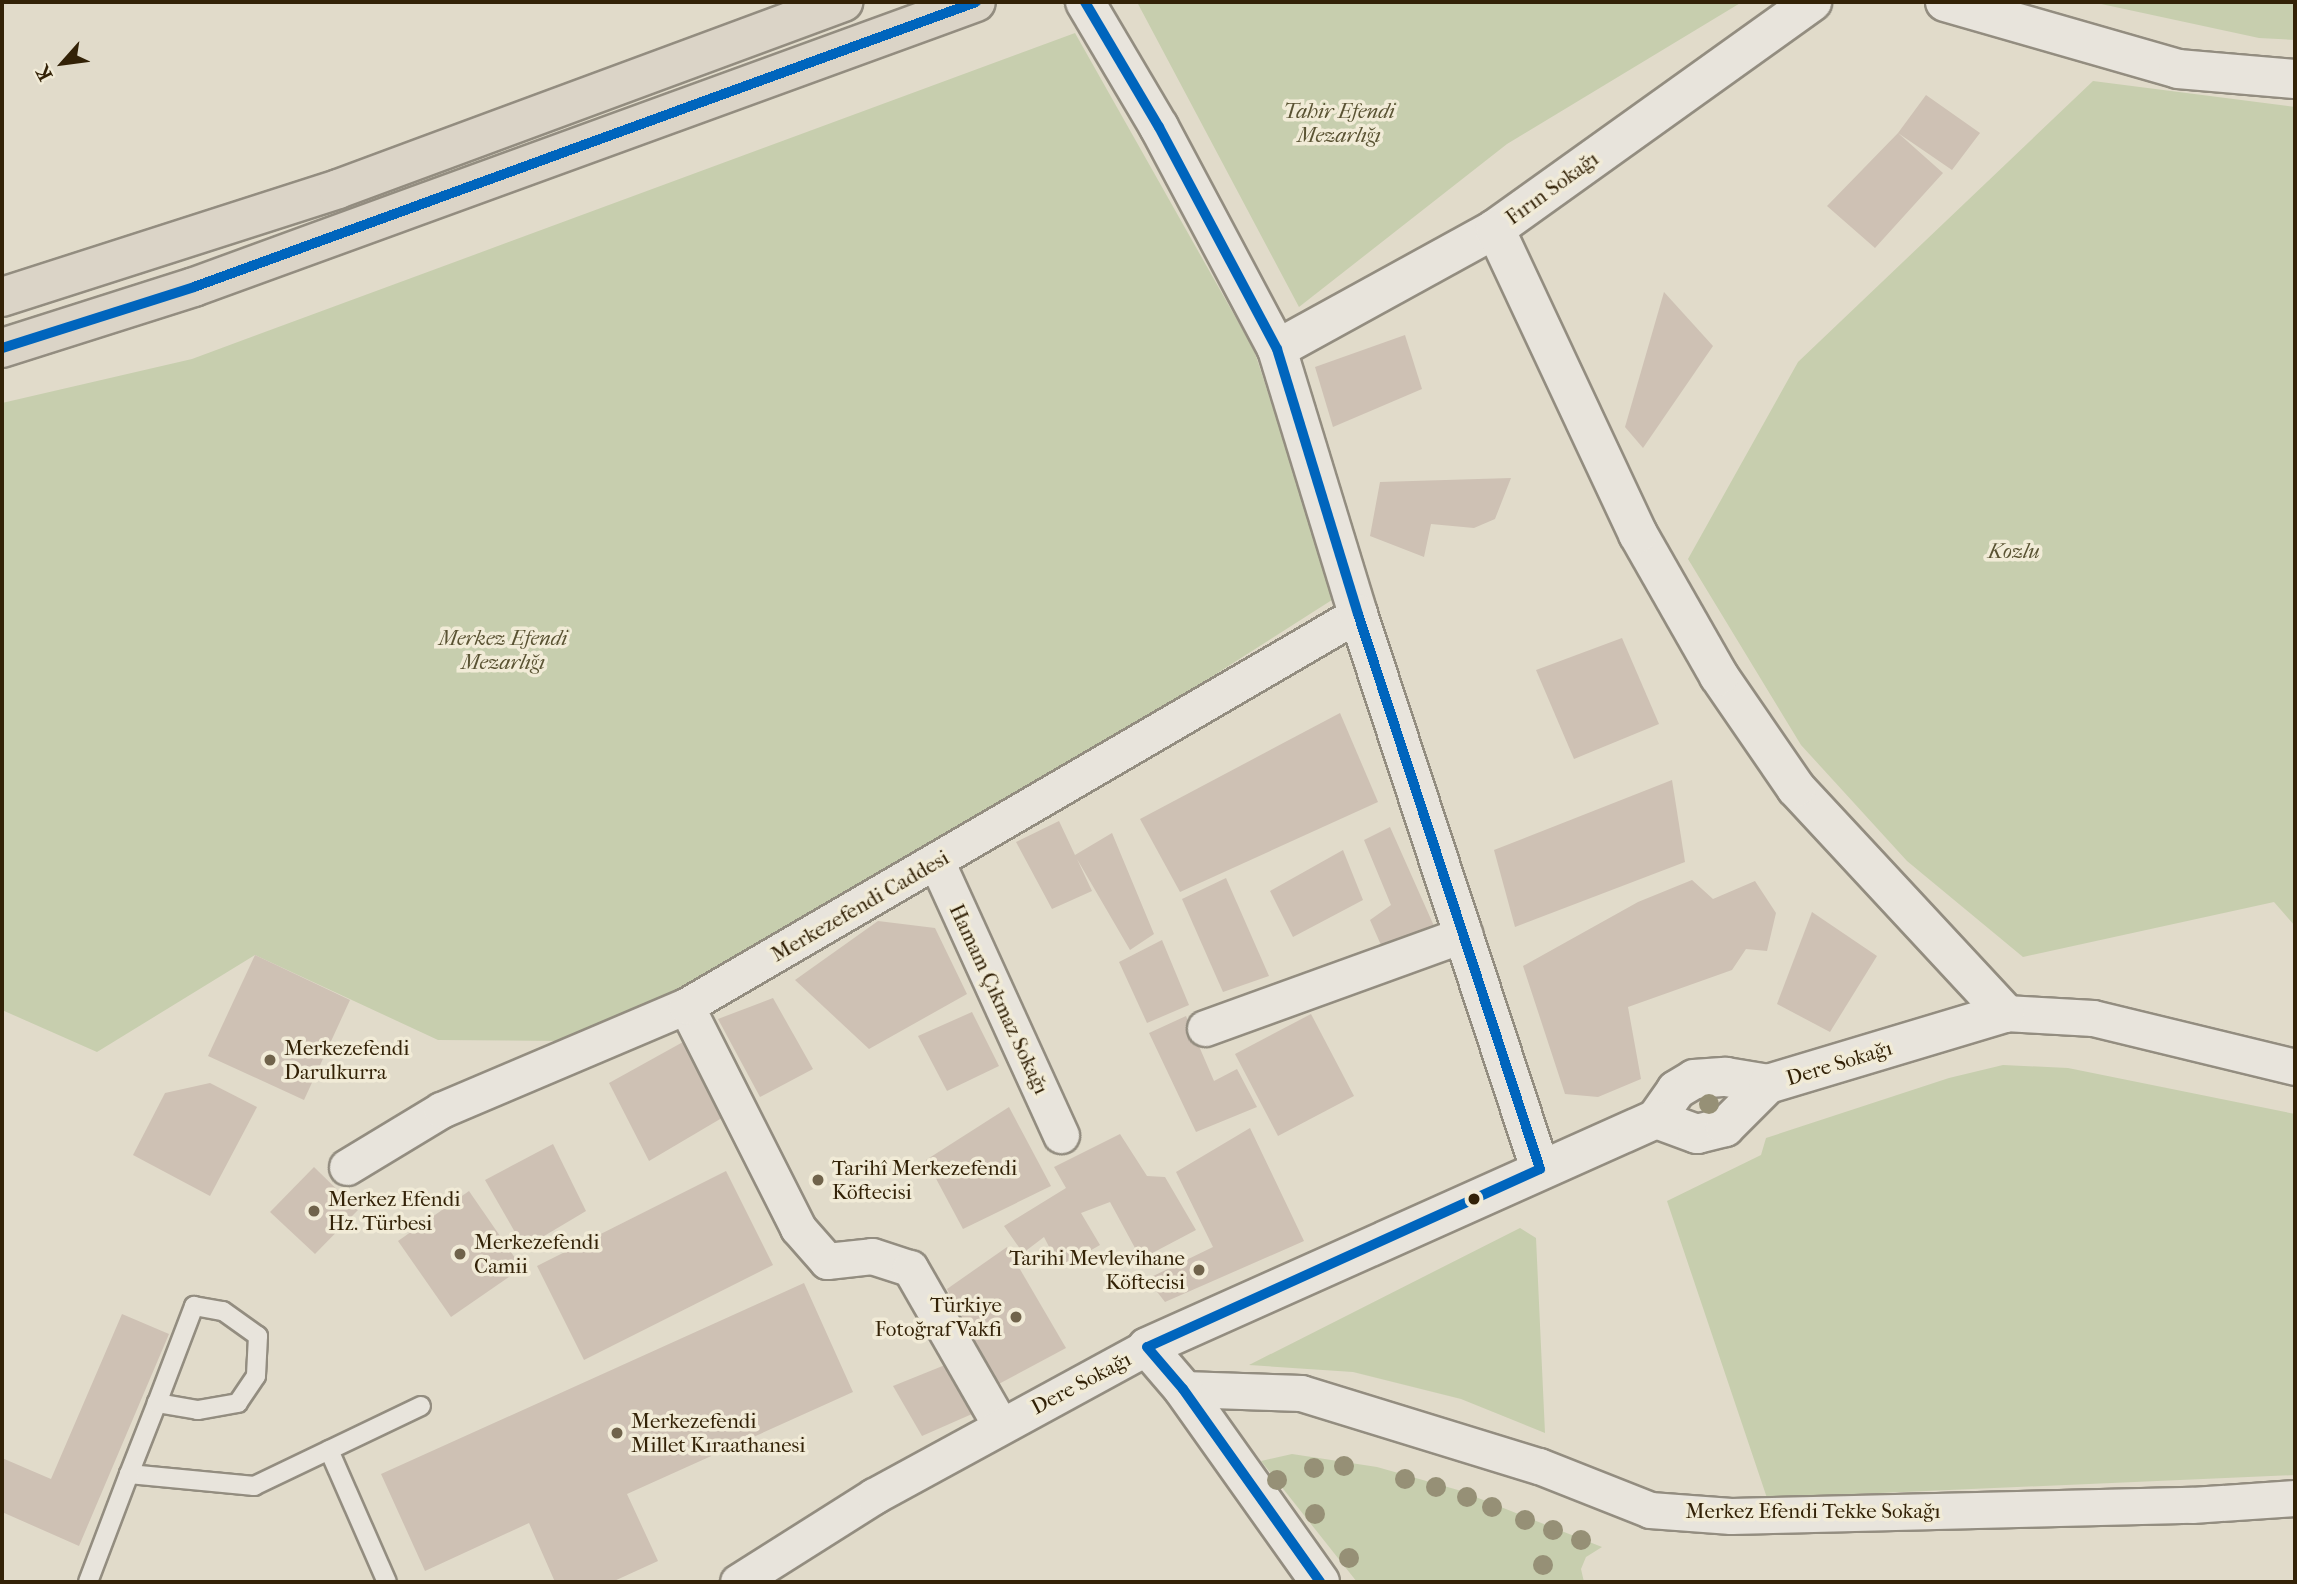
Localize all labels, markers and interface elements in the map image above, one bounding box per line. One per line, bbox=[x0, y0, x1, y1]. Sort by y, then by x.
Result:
north arrow bbox=[28, 28, 98, 98]
text: K bbox=[32, 62, 57, 84]
park label: Tahir Efendi Mezarlığı bbox=[1283, 98, 1395, 148]
street label: Fırın Sokağı bbox=[1501, 146, 1603, 230]
park label: Kozlu bbox=[1988, 538, 2040, 564]
park label: Merkez Efendi Mezarlığı bbox=[439, 625, 567, 675]
street label: Merkezefendi Caddesi bbox=[767, 845, 953, 967]
street label: Hamam Çıkmaz Sokağı bbox=[944, 900, 1054, 1098]
place label: Merkezefendi Darulkurra bbox=[284, 1035, 409, 1085]
street label: Dere Sokağı bbox=[1783, 1035, 1895, 1091]
marker: Merkezefendi Darulkurra bbox=[262, 1052, 278, 1068]
place label: Tarihî Merkezefendi Köftecisi bbox=[832, 1155, 1017, 1205]
marker: Tarihî Merkezefendi Köftecisi bbox=[810, 1172, 826, 1188]
place label: Merkez Efendi Hz. Türbesi bbox=[328, 1186, 460, 1236]
unlabelled marker bbox=[1467, 1192, 1481, 1206]
marker: Merkez Efendi Hz. Türbesi bbox=[306, 1203, 322, 1219]
place label: Merkezefendi Camii bbox=[474, 1229, 599, 1279]
place label: Tarihi Mevlevihane Köftecisi bbox=[1009, 1245, 1185, 1295]
marker: Merkezefendi Camii bbox=[452, 1246, 468, 1262]
marker: Tarihi Mevlevihane Köftecisi bbox=[1191, 1262, 1207, 1278]
place label: Türkiye Fotoğraf Vakfı bbox=[875, 1292, 1002, 1342]
marker: Türkiye Fotoğraf Vakfı bbox=[1008, 1309, 1024, 1325]
street label: Dere Sokağı bbox=[1027, 1346, 1135, 1420]
place label: Merkezefendi Millet Kıraathanesi bbox=[631, 1408, 806, 1458]
marker: Merkezefendi Millet Kıraathanesi bbox=[609, 1425, 625, 1441]
street label: Merkez Efendi Tekke Sokağı bbox=[1685, 1498, 1941, 1524]

